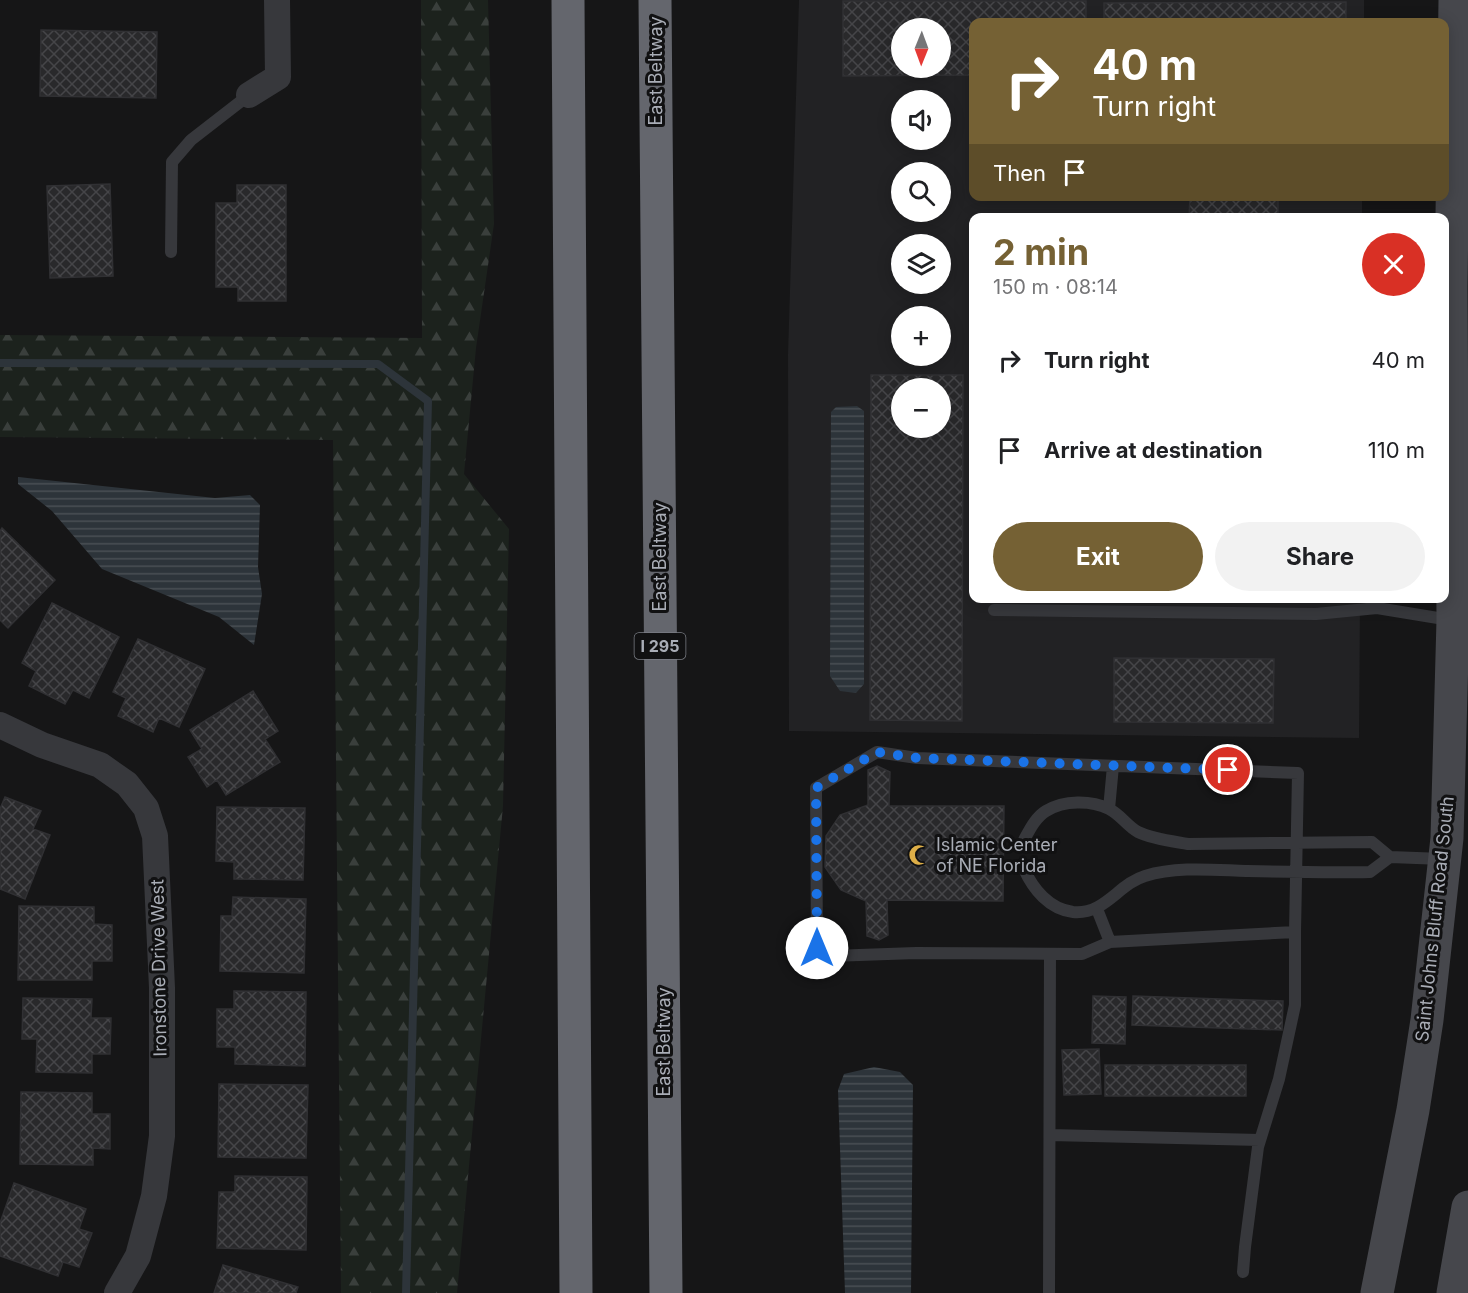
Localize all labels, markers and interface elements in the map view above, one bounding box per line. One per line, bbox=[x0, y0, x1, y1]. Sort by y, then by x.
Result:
street label: East Beltway bbox=[645, 16, 666, 126]
north arrow bbox=[891, 18, 951, 78]
map controls bbox=[891, 18, 951, 438]
text: 40 m bbox=[1092, 39, 1197, 90]
icon: right bbox=[993, 42, 1071, 120]
button: sound bbox=[891, 90, 951, 150]
text: Turn right bbox=[1092, 90, 1216, 123]
icon: arrive bbox=[1058, 156, 1091, 189]
text: Then bbox=[993, 160, 1046, 186]
button: search bbox=[891, 162, 951, 222]
text: 2 min bbox=[993, 230, 1089, 274]
button: close bbox=[1362, 233, 1425, 296]
button: layers bbox=[891, 234, 951, 294]
text: 150 m · 08:14 bbox=[993, 275, 1118, 299]
button: + bbox=[891, 306, 951, 366]
icon: right bbox=[993, 344, 1026, 377]
text: Turn right bbox=[1044, 347, 1150, 373]
text: 40 m bbox=[1371, 347, 1425, 373]
button: − bbox=[891, 378, 951, 438]
icon: arrive bbox=[993, 434, 1026, 467]
text: Arrive at destination bbox=[1044, 437, 1263, 463]
text: 110 m bbox=[1368, 437, 1425, 463]
street label: East Beltway bbox=[649, 502, 670, 612]
button: Exit bbox=[993, 522, 1203, 591]
button: Share bbox=[1215, 522, 1425, 591]
road number: I 295 bbox=[634, 633, 686, 659]
pin bbox=[1202, 744, 1253, 795]
icon: arrive bbox=[1211, 753, 1244, 786]
street label: Saint Johns Bluff Road South bbox=[1411, 795, 1458, 1043]
place label: Islamic Center of NE Florida bbox=[936, 834, 1058, 876]
mosque icon: Islamic Center of NE Florida bbox=[907, 843, 931, 867]
street label: Ironstone Drive West bbox=[146, 879, 171, 1057]
position arrow bbox=[785, 916, 849, 980]
street label: East Beltway bbox=[653, 987, 674, 1097]

